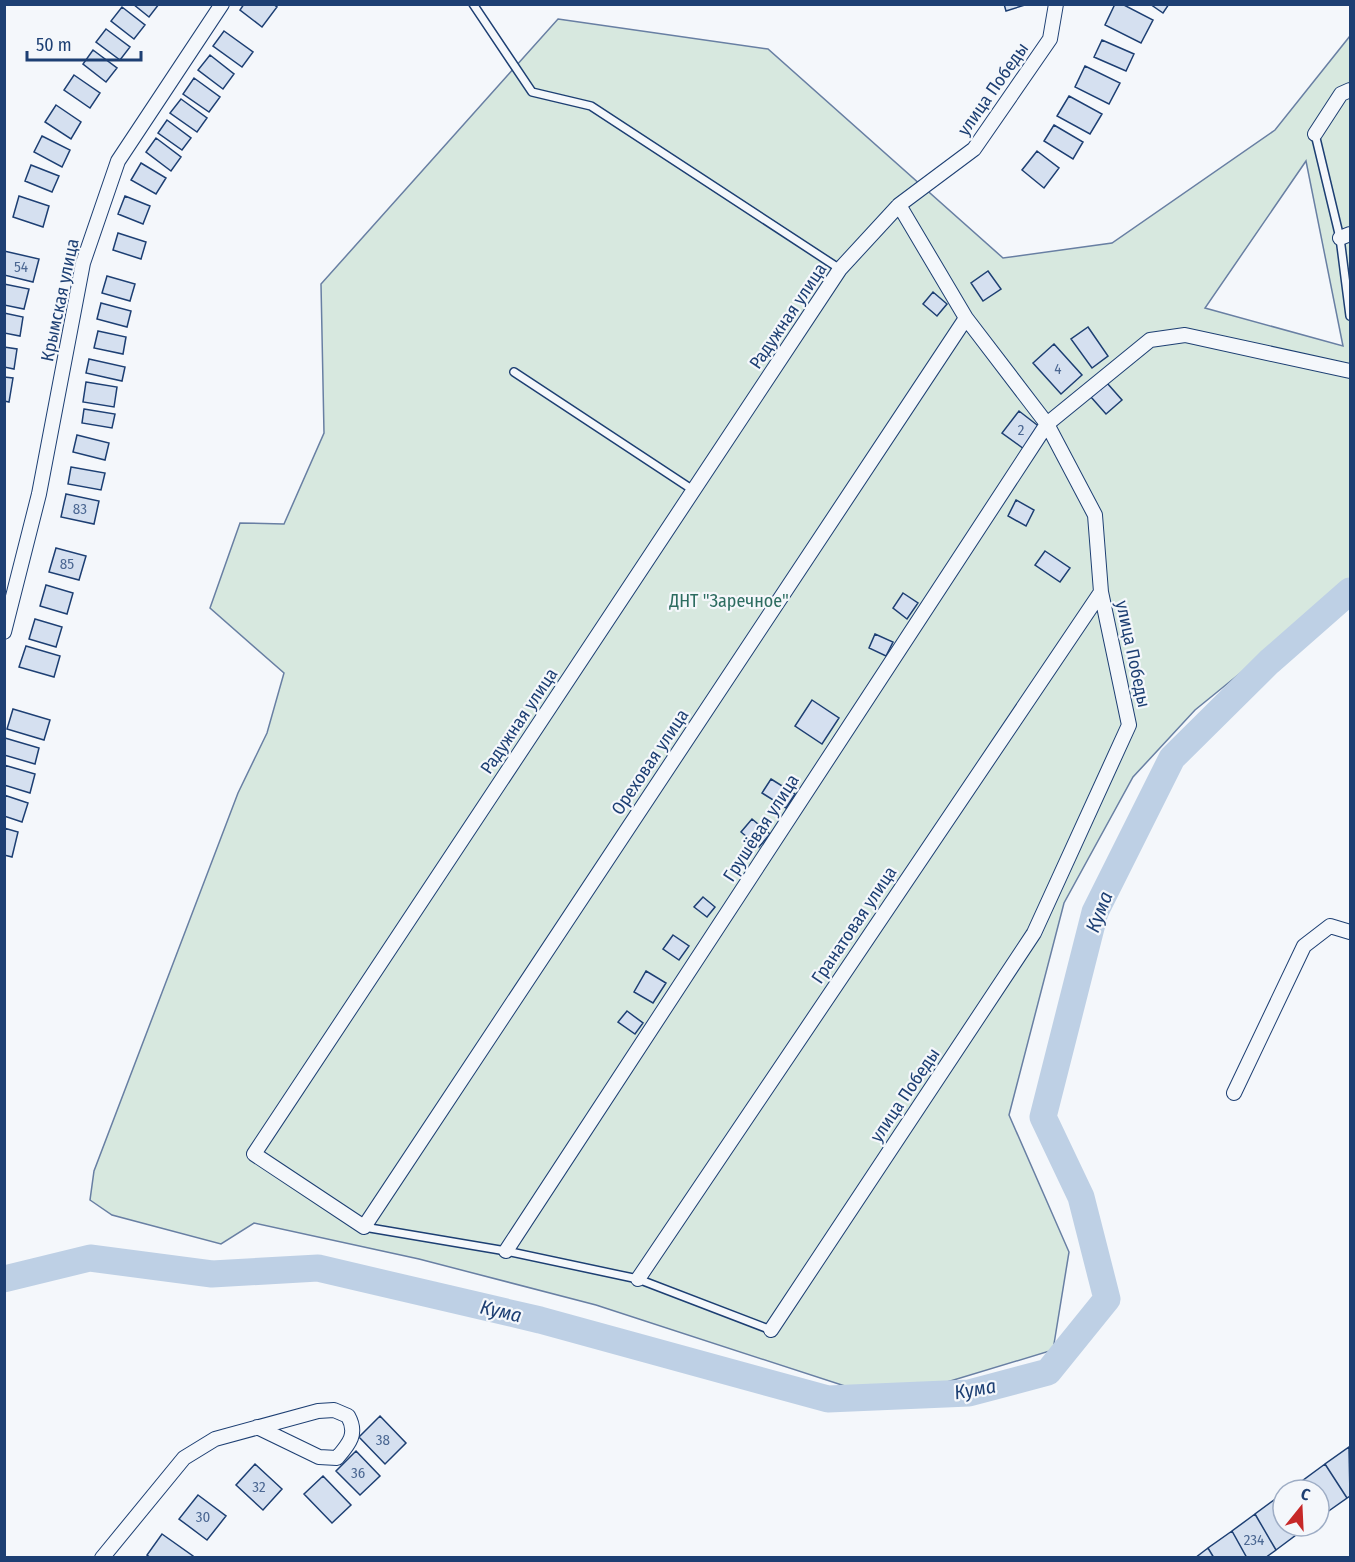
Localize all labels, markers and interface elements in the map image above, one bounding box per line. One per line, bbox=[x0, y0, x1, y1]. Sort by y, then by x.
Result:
scale bar bbox=[27, 24, 141, 62]
text: 50 m bbox=[36, 34, 72, 56]
street label: улица Победы bbox=[953, 38, 1033, 140]
street label: Крымская улица bbox=[36, 236, 84, 363]
house number: 54 bbox=[14, 258, 28, 276]
street label: Радужная улица bbox=[745, 259, 831, 373]
house number: 4 bbox=[1054, 360, 1062, 378]
house number: 2 bbox=[1018, 421, 1025, 439]
house number: 83 bbox=[73, 500, 87, 518]
house number: 85 bbox=[60, 555, 74, 573]
park label: ДНТ "Заречное" bbox=[668, 590, 789, 612]
street label: улица Победы bbox=[1111, 599, 1155, 709]
street label: Радужная улица bbox=[476, 664, 562, 778]
street label: Ореховая улица bbox=[607, 705, 694, 819]
street label: Грушёвая улица bbox=[718, 770, 804, 886]
street label: Гранатовая улица bbox=[807, 862, 901, 988]
water label: Кума bbox=[1080, 888, 1118, 936]
street label: улица Победы bbox=[865, 1044, 945, 1146]
water label: Кума bbox=[478, 1295, 524, 1327]
water label: Кума bbox=[952, 1374, 998, 1404]
house number: 38 bbox=[376, 1431, 390, 1449]
house number: 36 bbox=[351, 1464, 365, 1482]
house number: 32 bbox=[252, 1478, 266, 1496]
north arrow bbox=[1271, 1478, 1331, 1538]
text: С bbox=[1299, 1484, 1313, 1505]
house number: 30 bbox=[196, 1508, 210, 1526]
house number: 234 bbox=[1244, 1531, 1264, 1549]

